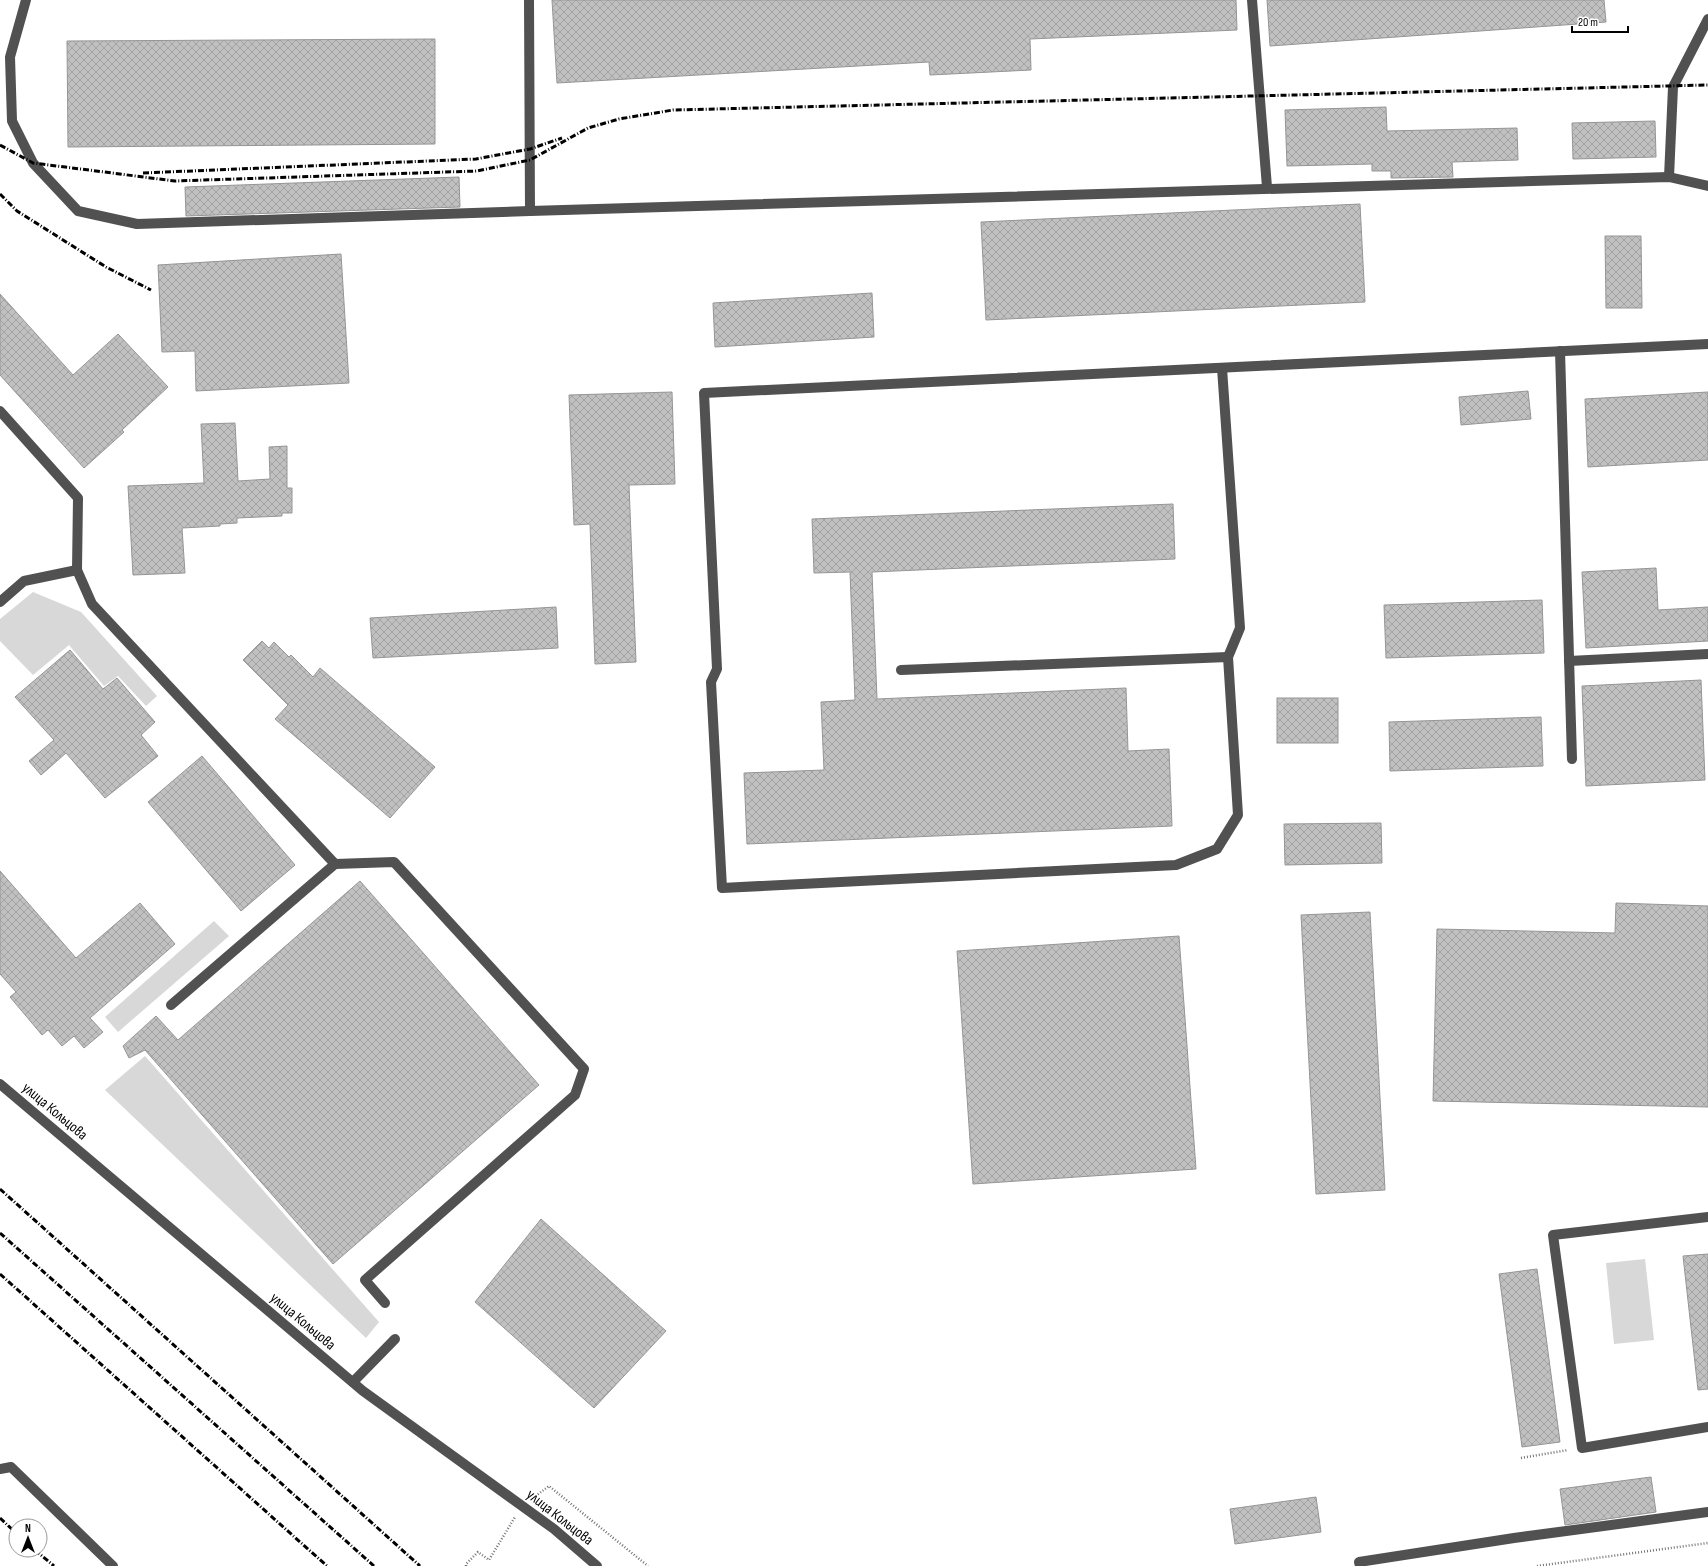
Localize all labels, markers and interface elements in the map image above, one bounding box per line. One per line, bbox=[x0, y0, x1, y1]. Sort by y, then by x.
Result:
scale bar bbox=[1572, 8, 1628, 34]
text: 20 m bbox=[1578, 15, 1598, 30]
street label: улица Кольцова bbox=[18, 1078, 92, 1145]
street label: улица Кольцова bbox=[266, 1288, 340, 1355]
street label: улица Кольцова bbox=[522, 1485, 597, 1550]
north arrow bbox=[8, 1518, 48, 1558]
text: N bbox=[25, 1522, 31, 1535]

